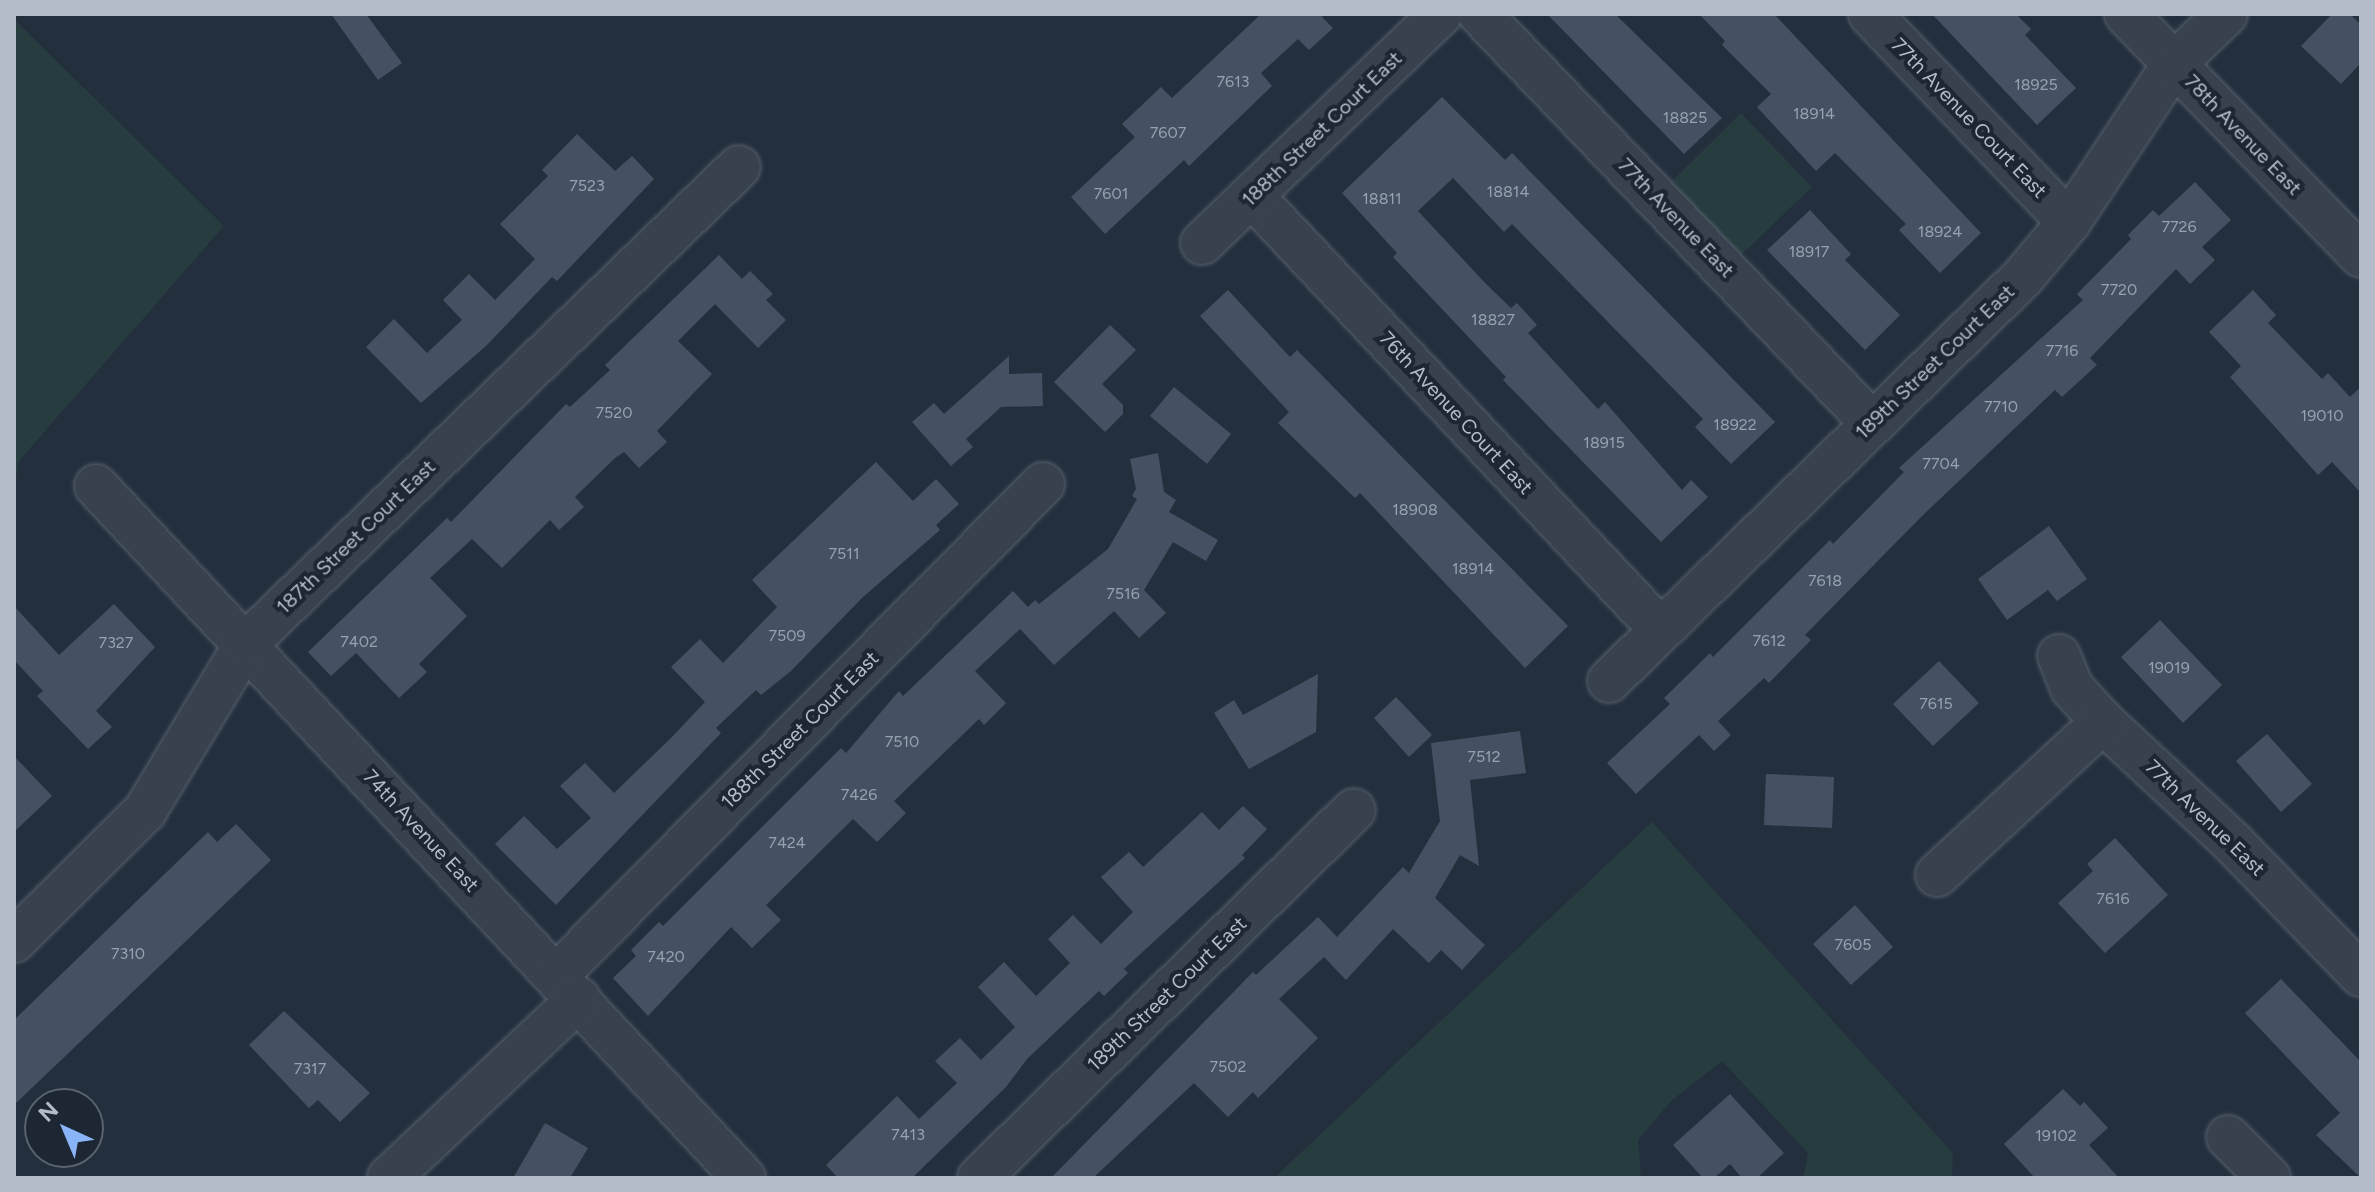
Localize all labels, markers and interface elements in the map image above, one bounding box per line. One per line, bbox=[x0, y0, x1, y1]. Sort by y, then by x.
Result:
street label: 77th Avenue Court East bbox=[1886, 33, 2052, 203]
street label: 188th Street Court East bbox=[1237, 46, 1407, 212]
street label: 78th Avenue East bbox=[2179, 70, 2307, 200]
house number: 7613 bbox=[1217, 72, 1249, 92]
house number: 18925 bbox=[2014, 75, 2058, 95]
house number: 18914 bbox=[1793, 104, 1835, 124]
house number: 18825 bbox=[1663, 108, 1707, 128]
house number: 7607 bbox=[1150, 123, 1186, 143]
street label: 77th Avenue East bbox=[1613, 153, 1739, 283]
house number: 7523 bbox=[569, 176, 605, 196]
house number: 18814 bbox=[1487, 182, 1529, 202]
house number: 7601 bbox=[1094, 184, 1128, 204]
house number: 18811 bbox=[1362, 189, 1402, 209]
house number: 7726 bbox=[2161, 217, 2197, 237]
house number: 18924 bbox=[1918, 222, 1962, 242]
house number: 18917 bbox=[1789, 242, 1829, 262]
street label: 189th Street Court East bbox=[1850, 280, 2020, 444]
house number: 7720 bbox=[2101, 280, 2137, 300]
house number: 18827 bbox=[1471, 310, 1515, 330]
street label: 76th Avenue Court East bbox=[1374, 327, 1538, 499]
house number: 7716 bbox=[2046, 341, 2078, 361]
house number: 7710 bbox=[1984, 397, 2018, 417]
house number: 7520 bbox=[596, 403, 632, 423]
house number: 19010 bbox=[2301, 406, 2343, 426]
house number: 18922 bbox=[1713, 415, 1757, 435]
house number: 18915 bbox=[1583, 433, 1625, 453]
house number: 7704 bbox=[1922, 454, 1960, 474]
street label: 187th Street Court East bbox=[272, 455, 440, 619]
house number: 18908 bbox=[1392, 500, 1438, 520]
house number: 7511 bbox=[828, 544, 860, 564]
house number: 18914 bbox=[1452, 559, 1494, 579]
house number: 7618 bbox=[1808, 571, 1842, 591]
house number: 7516 bbox=[1106, 584, 1140, 604]
house number: 7509 bbox=[768, 626, 806, 646]
house number: 7612 bbox=[1752, 631, 1786, 651]
house number: 7402 bbox=[340, 632, 378, 652]
house number: 7327 bbox=[99, 633, 133, 653]
street label: 188th Street Court East bbox=[716, 646, 884, 814]
house number: 19019 bbox=[2148, 658, 2190, 678]
house number: 7615 bbox=[1919, 694, 1953, 714]
house number: 7510 bbox=[885, 732, 919, 752]
house number: 7512 bbox=[1467, 747, 1501, 767]
street label: 77th Avenue East bbox=[2140, 755, 2270, 881]
street label: 74th Avenue East bbox=[358, 765, 484, 897]
house number: 7426 bbox=[841, 785, 877, 805]
house number: 7424 bbox=[768, 833, 806, 853]
house number: 7616 bbox=[2096, 889, 2130, 909]
street label: 189th Street Court East bbox=[1082, 912, 1252, 1076]
house number: 7605 bbox=[1834, 935, 1872, 955]
house number: 7310 bbox=[111, 944, 145, 964]
house number: 7420 bbox=[647, 947, 685, 967]
house number: 7502 bbox=[1210, 1057, 1246, 1077]
house number: 7317 bbox=[294, 1059, 326, 1079]
north arrow bbox=[24, 1088, 104, 1168]
text: N bbox=[33, 1096, 64, 1127]
house number: 7413 bbox=[891, 1125, 925, 1145]
house number: 19102 bbox=[2035, 1126, 2077, 1146]

